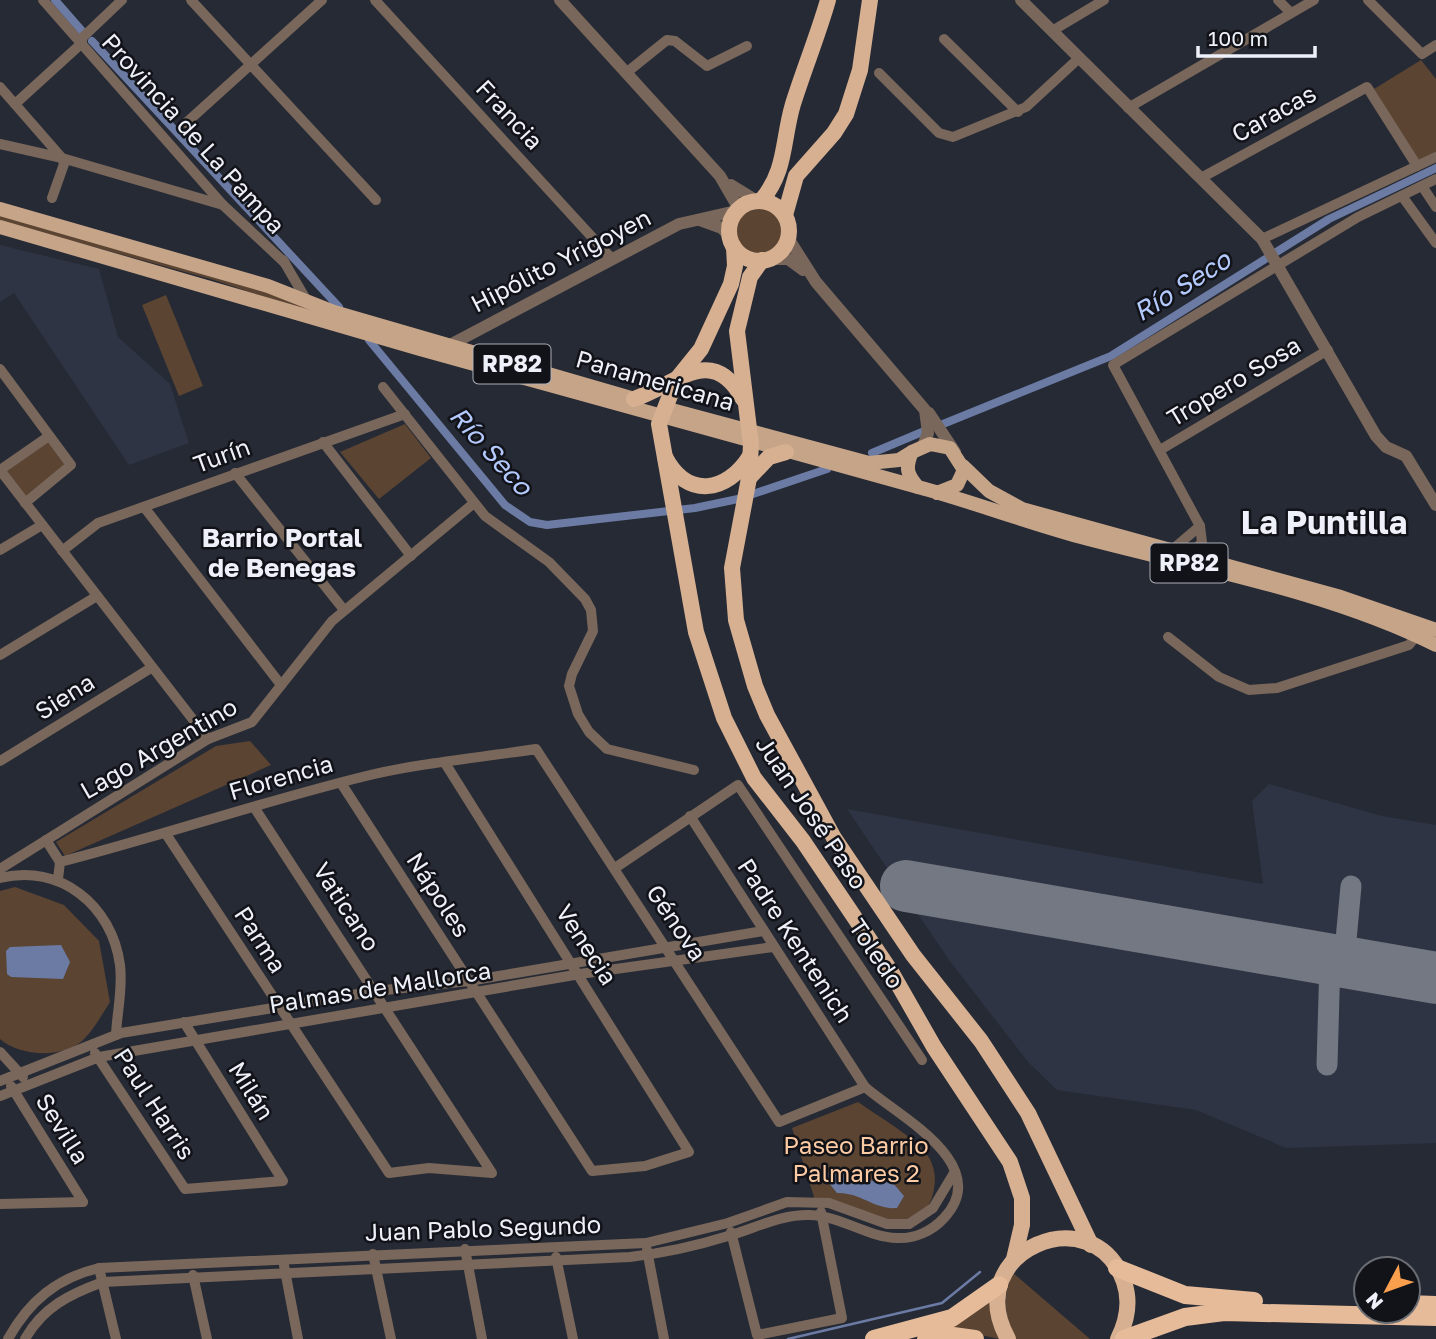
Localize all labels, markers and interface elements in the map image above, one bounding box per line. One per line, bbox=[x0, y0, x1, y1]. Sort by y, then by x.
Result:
scale bar bbox=[1198, 14, 1315, 58]
text: 100 m bbox=[1208, 25, 1268, 51]
street label: Provincia de La Pampa bbox=[97, 27, 292, 239]
street label: Francia bbox=[471, 73, 550, 155]
street label: Caracas bbox=[1226, 78, 1321, 148]
street label: Hipólito Yrigoyen bbox=[466, 202, 655, 318]
water label: Río Seco bbox=[1128, 243, 1237, 327]
street label: Tropero Sosa bbox=[1161, 330, 1305, 432]
street label: Panamericana bbox=[573, 343, 738, 416]
road number: RP82 bbox=[474, 344, 550, 384]
water label: Río Seco bbox=[444, 400, 540, 502]
street label: Turín bbox=[189, 431, 254, 478]
district label: La Puntilla bbox=[1241, 503, 1407, 541]
district label: Barrio Portal de Benegas bbox=[202, 522, 363, 583]
road number: RP82 bbox=[1150, 544, 1228, 582]
street label: Siena bbox=[29, 666, 99, 725]
street label: Lago Argentino bbox=[75, 691, 242, 804]
street label: Juan José Paso bbox=[750, 730, 874, 894]
street label: Florencia bbox=[225, 748, 336, 805]
street label: Nápoles bbox=[401, 846, 477, 942]
street label: Padre Kentenich bbox=[732, 853, 860, 1028]
street label: Vaticano bbox=[308, 856, 387, 956]
street label: Génova bbox=[641, 878, 713, 966]
street label: Venecia bbox=[551, 898, 624, 990]
street label: Parma bbox=[229, 901, 293, 978]
street label: Toledo bbox=[844, 913, 911, 993]
street label: Palmas de Mallorca bbox=[267, 955, 493, 1018]
street label: Paul Harris bbox=[109, 1042, 202, 1164]
street label: Milán bbox=[223, 1056, 281, 1125]
street label: Sevilla bbox=[30, 1088, 96, 1169]
park label: Paseo Barrio Palmares 2 bbox=[783, 1130, 929, 1187]
street label: Juan Pablo Segundo bbox=[364, 1209, 602, 1246]
north arrow bbox=[1352, 1255, 1422, 1325]
text: N bbox=[1360, 1288, 1387, 1314]

